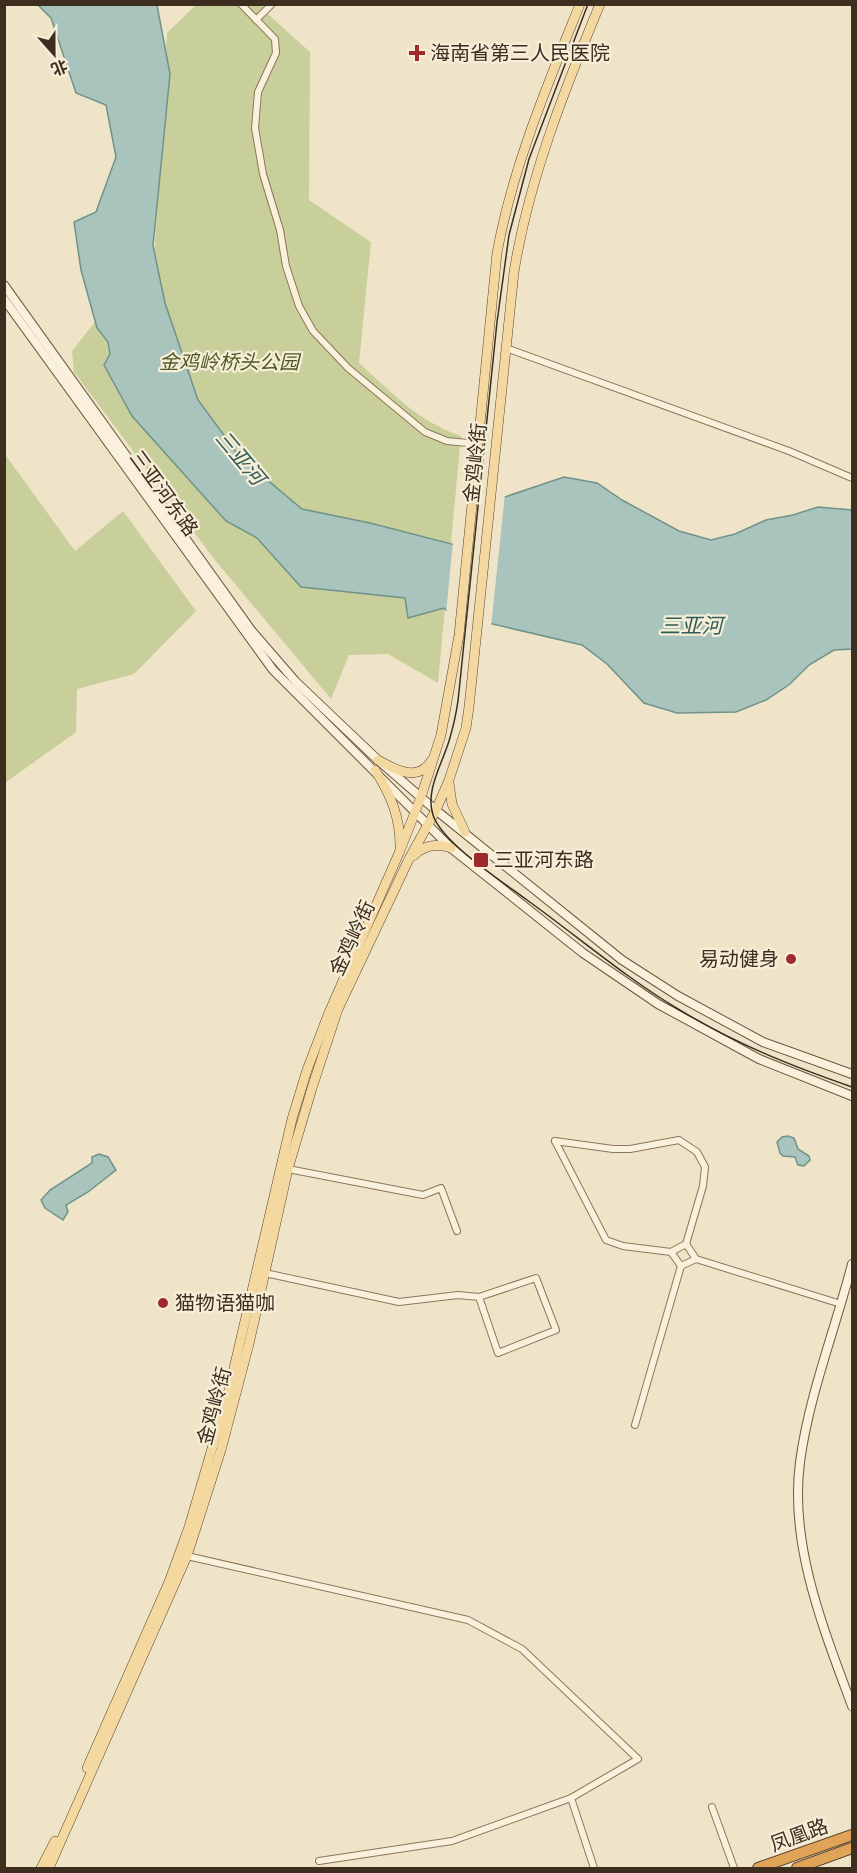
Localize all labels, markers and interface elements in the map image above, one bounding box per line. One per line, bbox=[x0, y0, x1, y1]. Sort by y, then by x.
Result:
north arrow bbox=[24, 24, 84, 84]
place label: 海南省第三人民医院 bbox=[430, 39, 610, 69]
marker: 海南省第三人民医院 bbox=[408, 44, 426, 62]
text: 北 bbox=[47, 53, 71, 81]
park label: 金鸡岭桥头公园 bbox=[159, 348, 302, 378]
street label: 金鸡岭街 bbox=[457, 422, 495, 504]
water label: 三亚河 bbox=[207, 424, 274, 496]
street label: 三亚河东路 bbox=[122, 444, 205, 543]
water label: 三亚河 bbox=[660, 611, 726, 643]
place label: 三亚河东路 bbox=[494, 846, 594, 876]
marker: 三亚河东路 bbox=[472, 851, 490, 869]
street label: 金鸡岭街 bbox=[322, 896, 383, 981]
place label: 易动健身 bbox=[699, 945, 779, 975]
marker: 易动健身 bbox=[784, 952, 798, 966]
place label: 猫物语猫咖 bbox=[175, 1289, 275, 1319]
marker: 猫物语猫咖 bbox=[156, 1296, 170, 1310]
street label: 金鸡岭街 bbox=[190, 1364, 240, 1449]
street label: 凤凰路 bbox=[766, 1812, 833, 1860]

